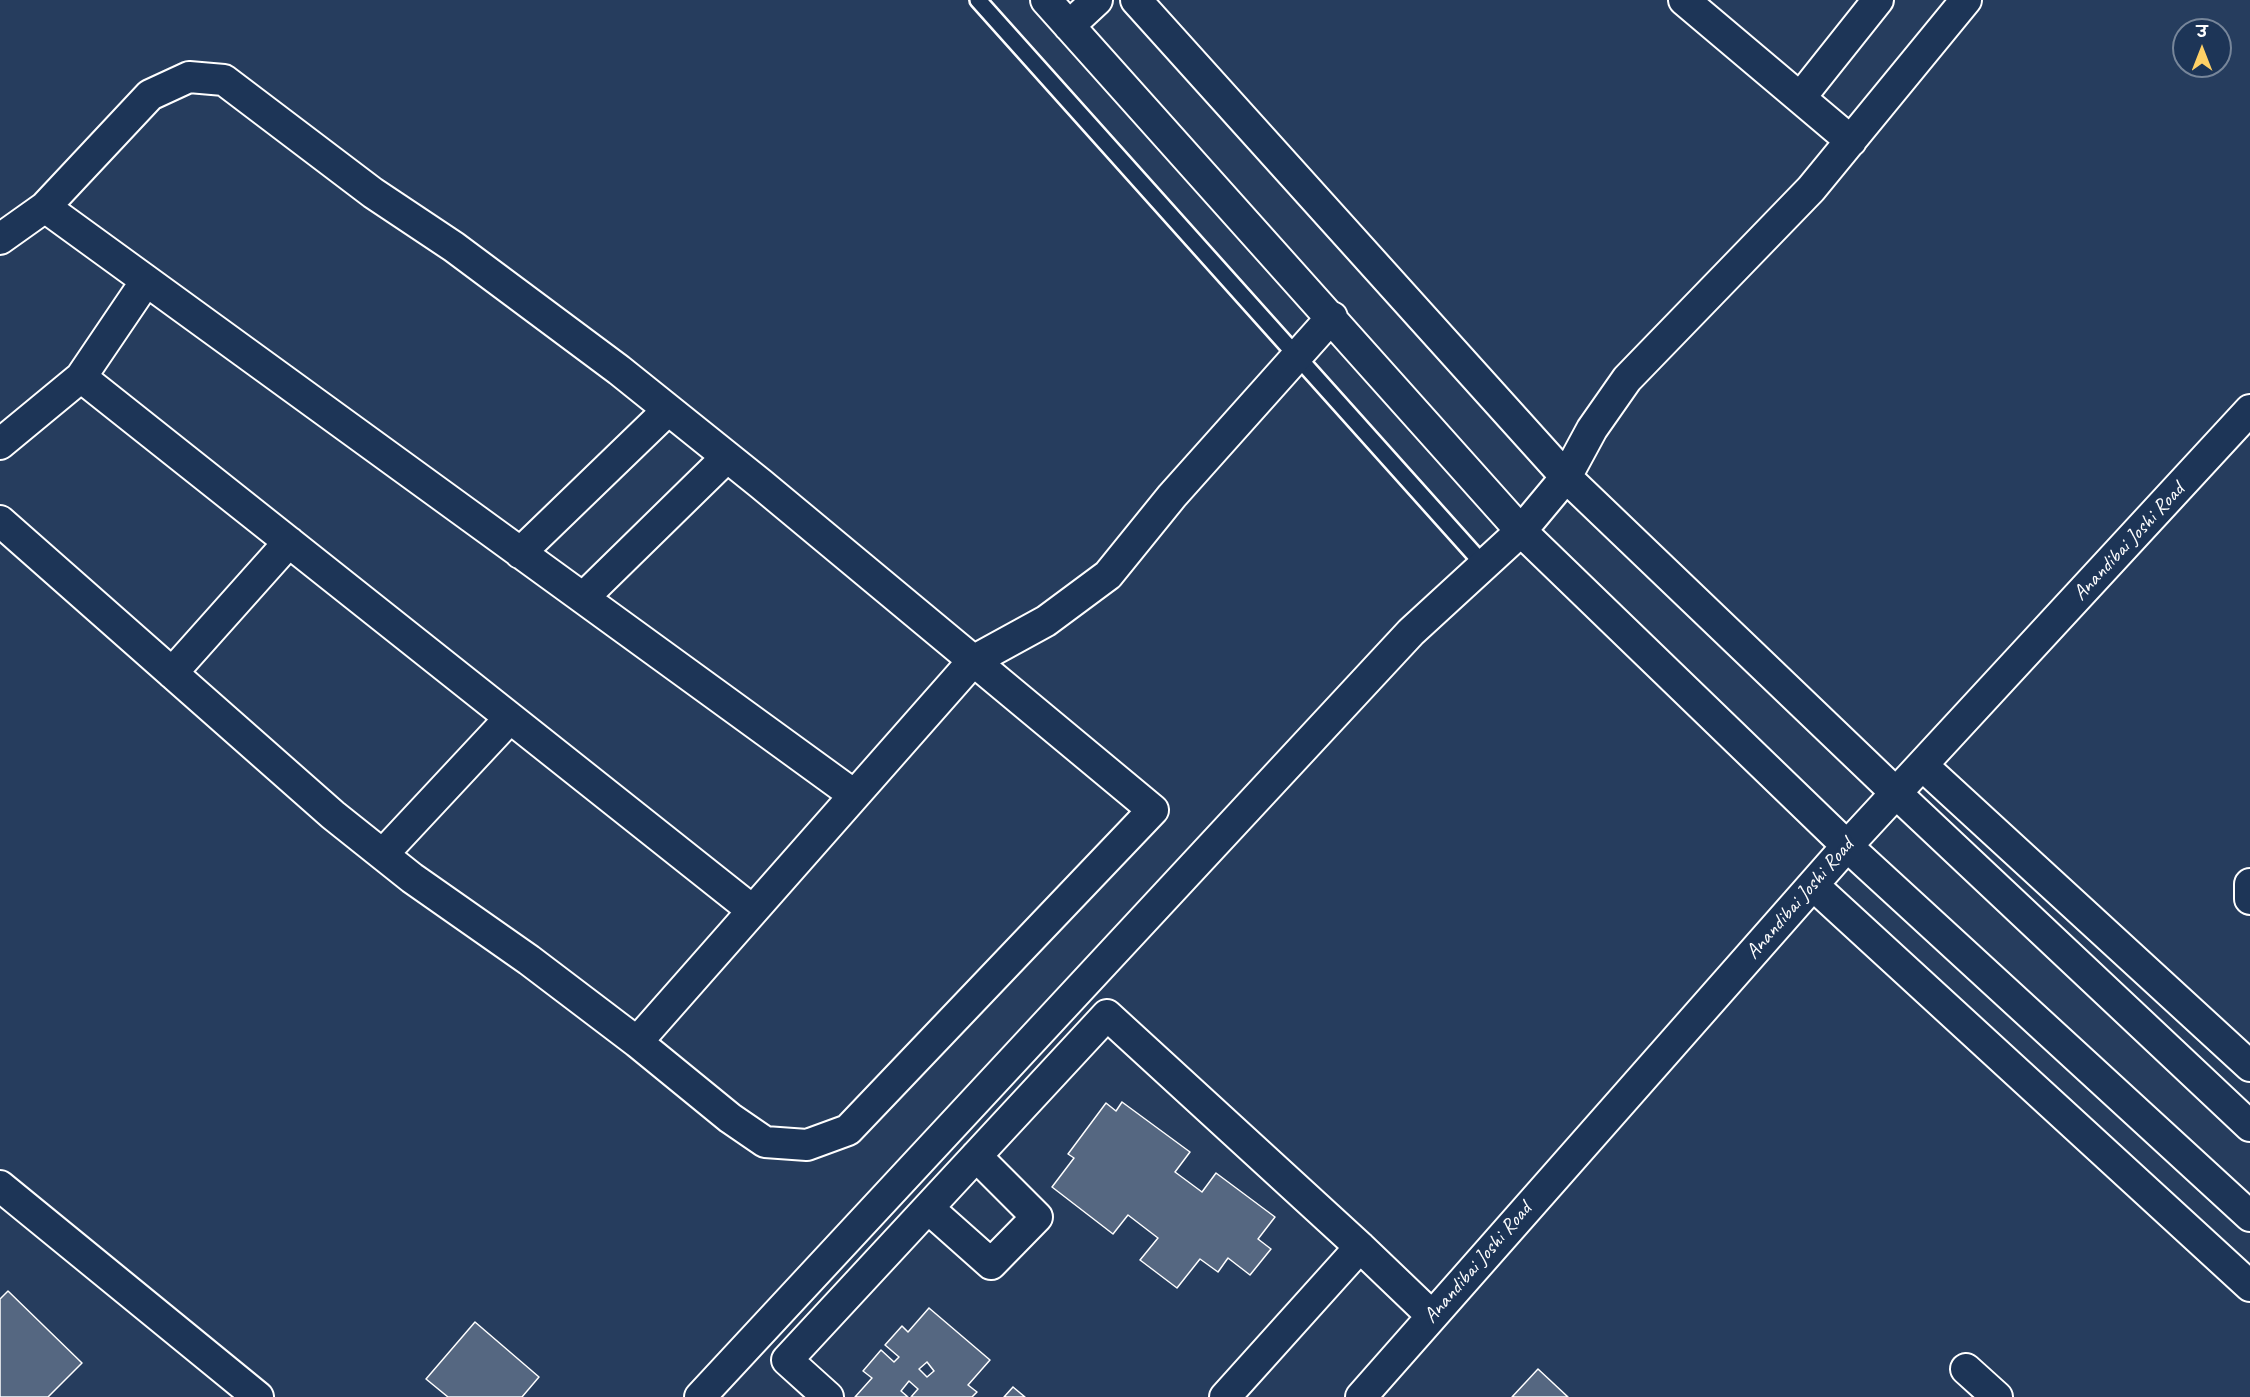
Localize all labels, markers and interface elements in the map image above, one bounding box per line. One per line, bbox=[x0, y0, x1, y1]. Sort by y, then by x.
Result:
north arrow bbox=[2172, 18, 2232, 78]
text: उ bbox=[2197, 22, 2207, 42]
street label: Anandibai Joshi Road bbox=[2068, 478, 2190, 606]
street label: Anandibai Joshi Road bbox=[1741, 833, 1859, 965]
street label: Anandibai Joshi Road bbox=[1419, 1197, 1537, 1329]

